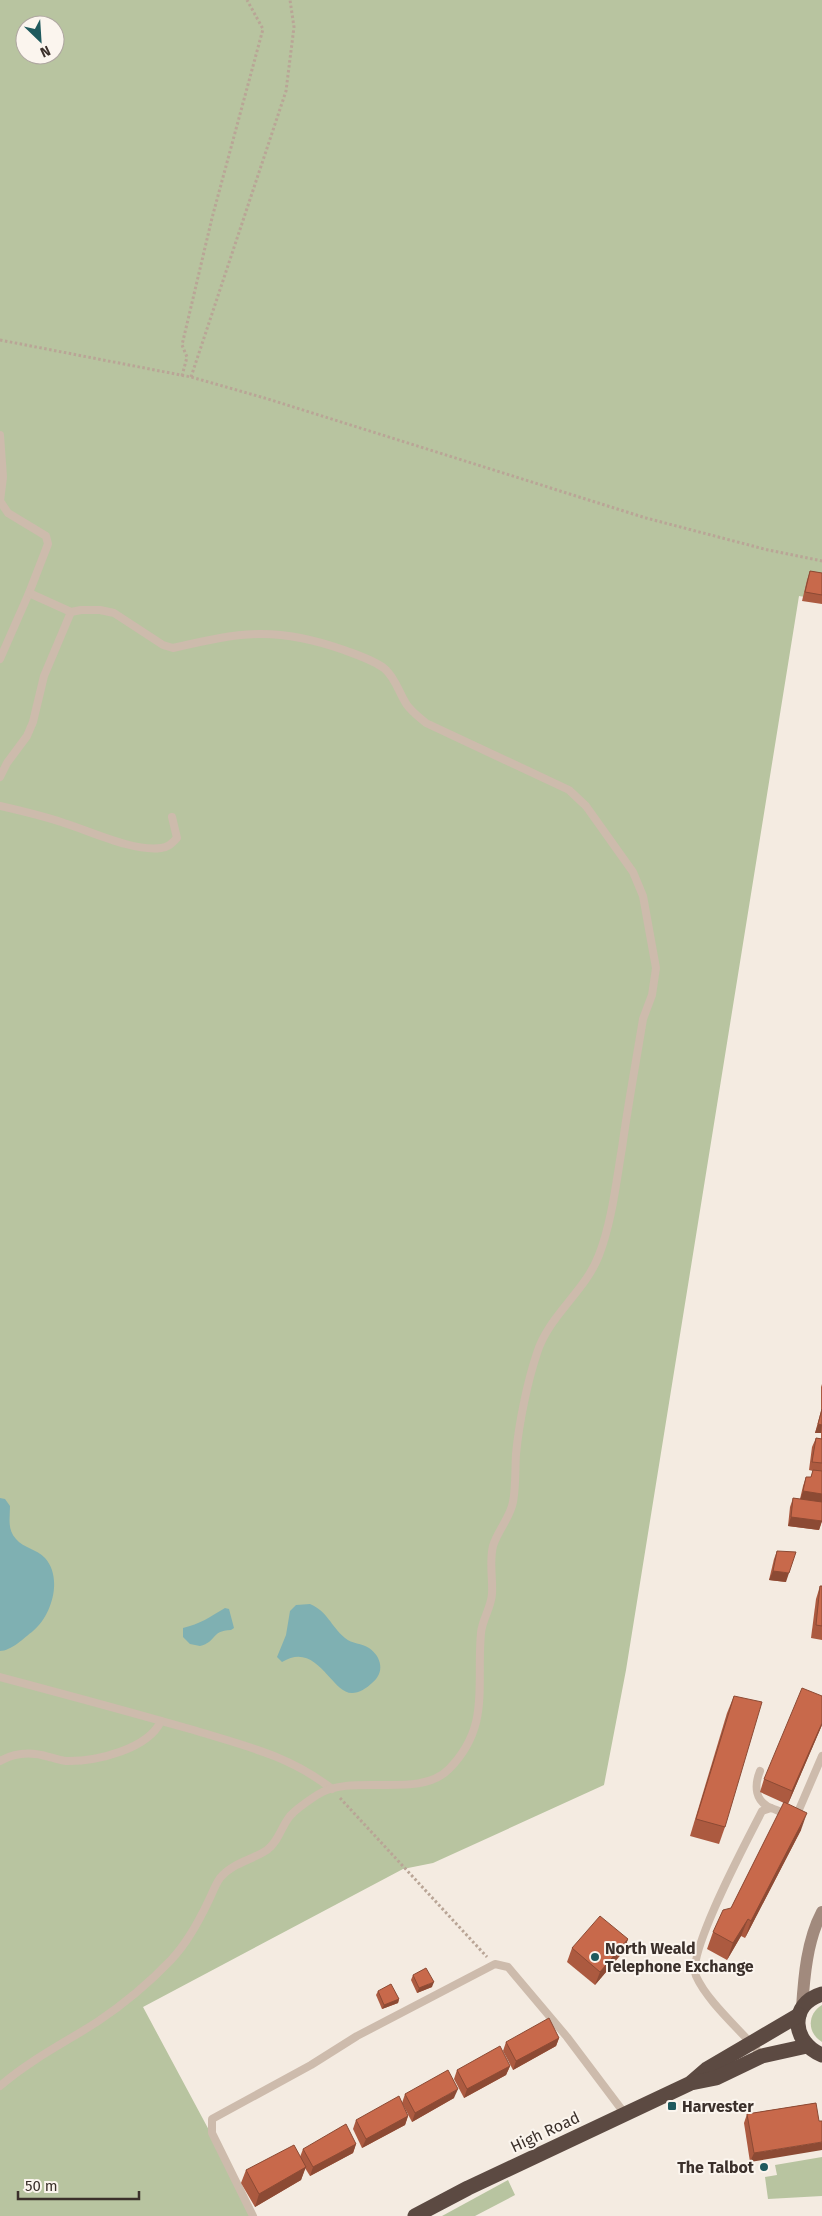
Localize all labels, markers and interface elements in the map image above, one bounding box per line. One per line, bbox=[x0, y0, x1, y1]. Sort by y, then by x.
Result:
north arrow bbox=[15, 15, 65, 65]
text: N bbox=[37, 42, 53, 61]
place label: North Weald Telephone Exchange bbox=[605, 1939, 754, 1976]
marker: North Weald Telephone Exchange bbox=[589, 1951, 601, 1963]
place label: Harvester bbox=[682, 2097, 754, 2116]
marker: Harvester bbox=[666, 2100, 678, 2112]
street label: High Road bbox=[507, 2108, 583, 2156]
place label: The Talbot bbox=[677, 2158, 755, 2177]
marker: The Talbot bbox=[758, 2161, 770, 2173]
scale bar bbox=[18, 2168, 139, 2200]
text: 50 m bbox=[25, 2177, 58, 2195]

